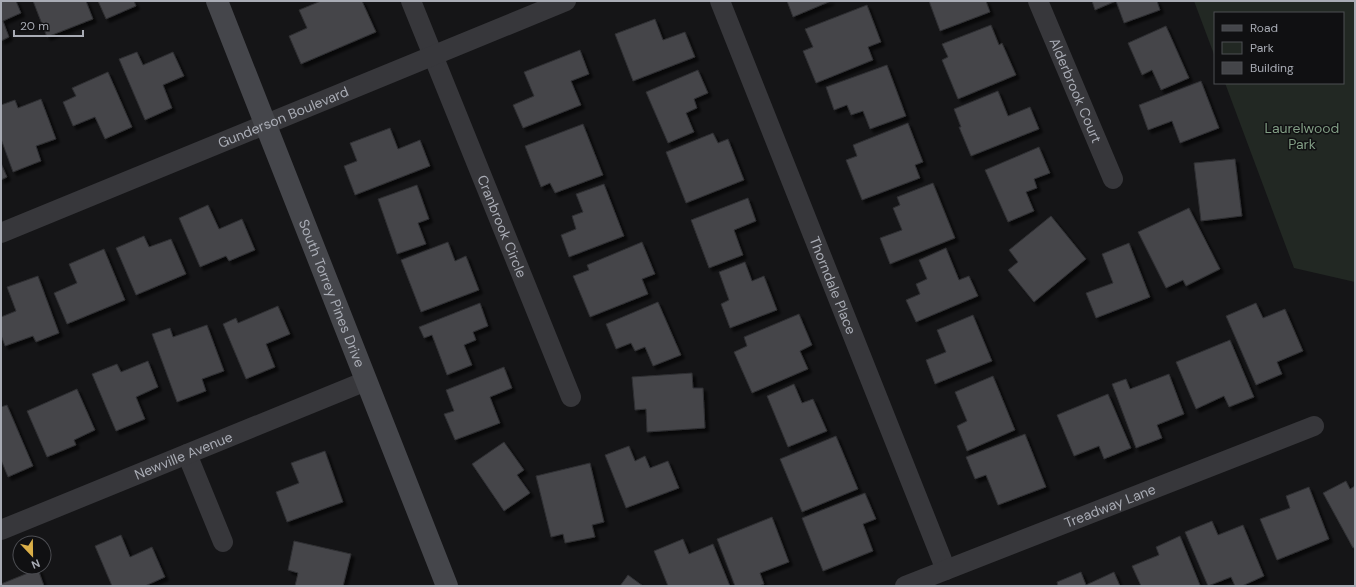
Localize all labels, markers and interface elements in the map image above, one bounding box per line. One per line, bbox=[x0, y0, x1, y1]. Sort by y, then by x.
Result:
scale bar bbox=[14, 12, 83, 38]
legend bbox=[1214, 12, 1344, 84]
text: 20 m bbox=[20, 18, 49, 34]
text: Road bbox=[1250, 20, 1278, 36]
street label: Alderbrook Court bbox=[1046, 35, 1106, 146]
text: Park bbox=[1250, 40, 1274, 56]
text: Building bbox=[1250, 60, 1294, 76]
street label: Gunderson Boulevard bbox=[215, 82, 351, 152]
park label: Laurelwood Park bbox=[1265, 119, 1339, 153]
street label: Cranbrook Circle bbox=[473, 172, 531, 280]
street label: South Torrey Pines Drive bbox=[295, 217, 369, 370]
street label: Thorndale Place bbox=[805, 234, 860, 337]
street label: Newville Avenue bbox=[132, 427, 235, 484]
street label: Treadway Lane bbox=[1062, 480, 1158, 532]
north arrow bbox=[12, 535, 52, 575]
text: N bbox=[29, 556, 42, 572]

